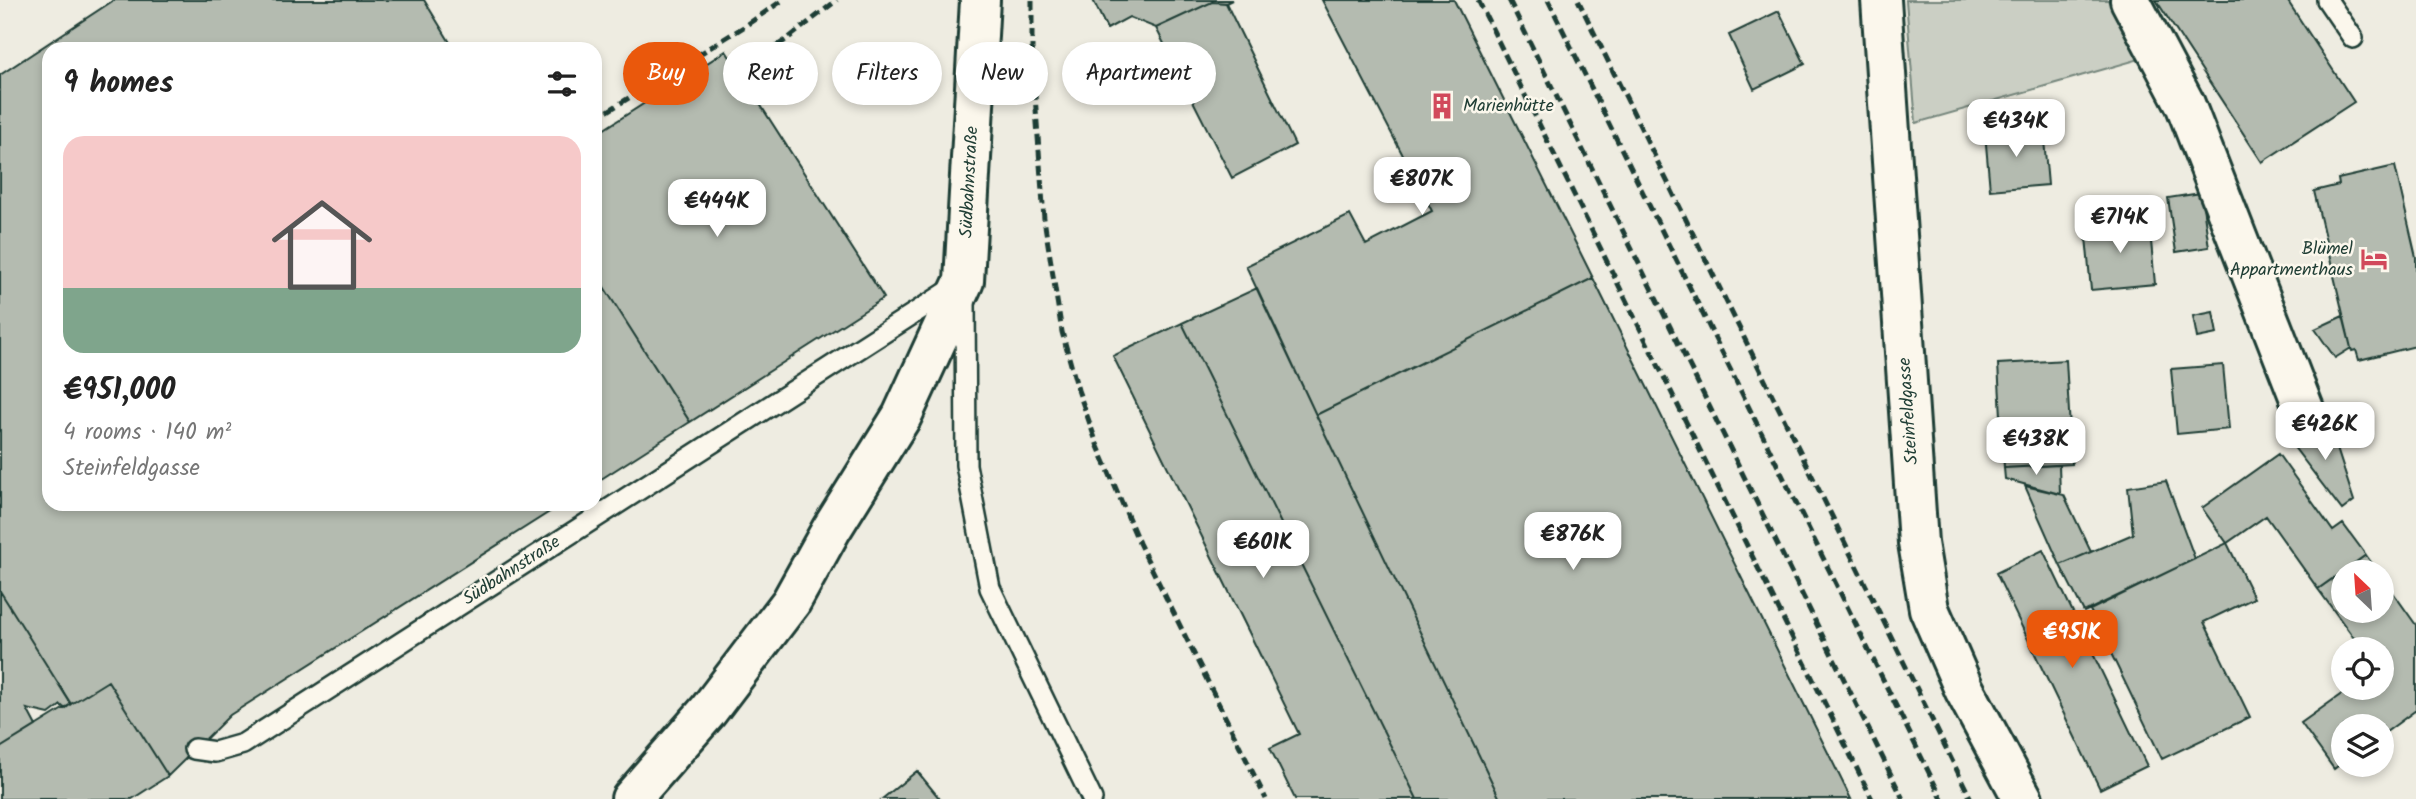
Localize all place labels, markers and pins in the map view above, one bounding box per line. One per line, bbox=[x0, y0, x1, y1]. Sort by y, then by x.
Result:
building icon: Marienhütte bbox=[1427, 91, 1457, 121]
place label: Marienhütte bbox=[1463, 92, 1554, 121]
pin: €434K bbox=[1967, 100, 2065, 159]
pin: €807K bbox=[1373, 158, 1471, 217]
pin: €444K bbox=[668, 180, 766, 239]
pin: €714K bbox=[2071, 196, 2169, 255]
place label: Blümel Appartmenthaus bbox=[2230, 235, 2354, 285]
hotel icon: Blümel Appartmenthaus bbox=[2359, 244, 2389, 274]
pin: €426K bbox=[2276, 402, 2374, 462]
pin: €438K bbox=[1987, 418, 2085, 477]
pin: €876K bbox=[1524, 512, 1622, 572]
pin: €601K bbox=[1214, 520, 1312, 580]
pin: €951K bbox=[2023, 610, 2121, 670]

